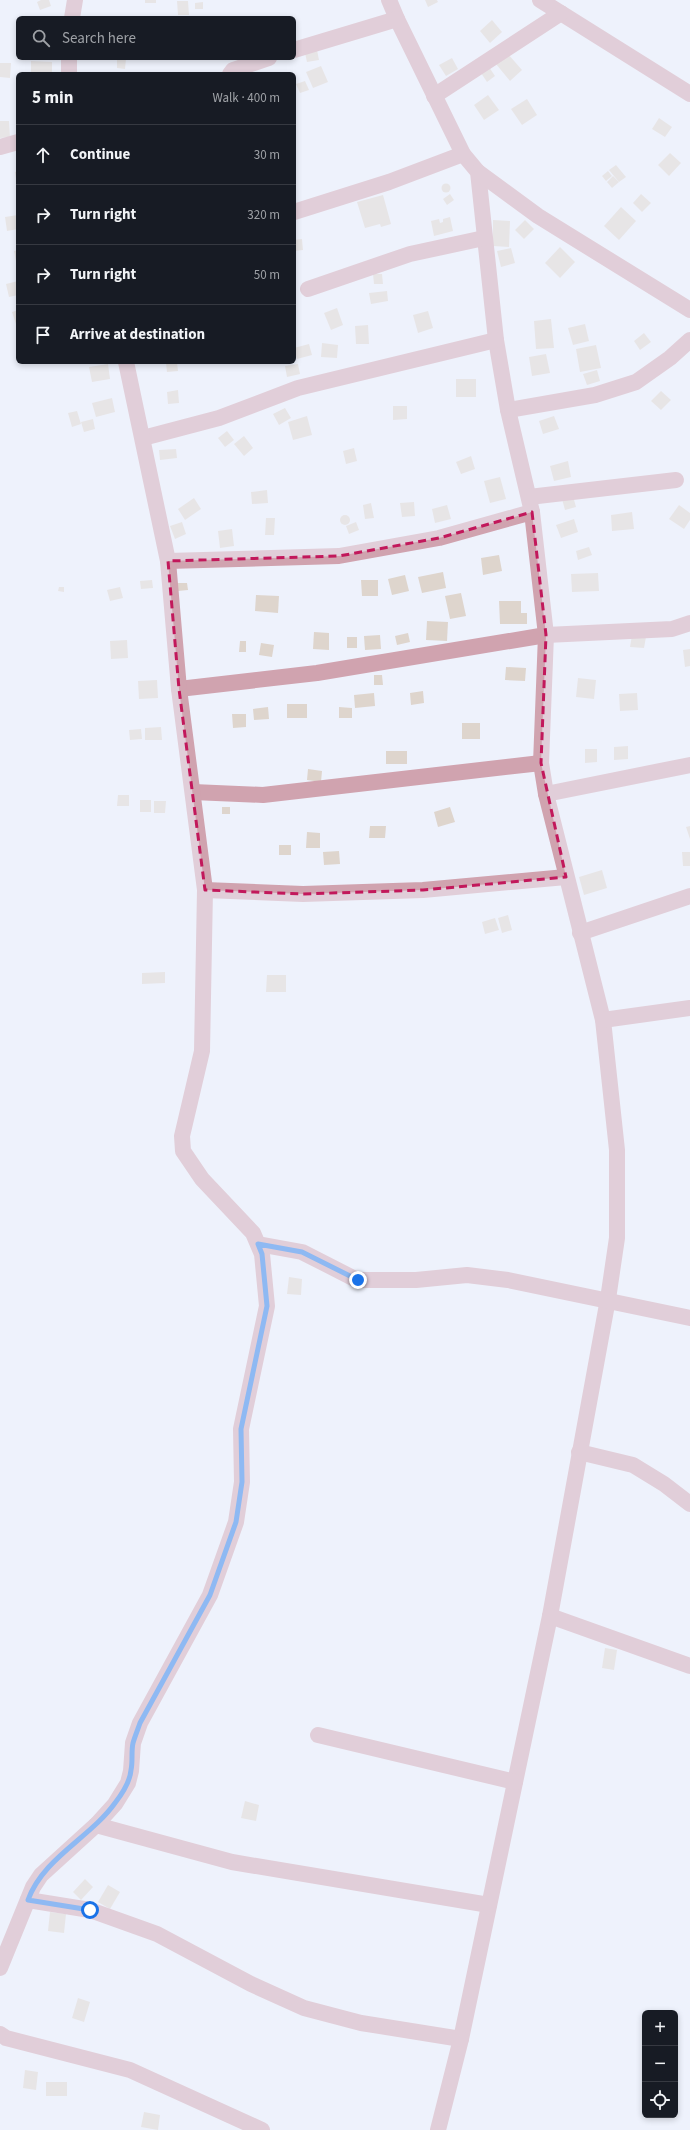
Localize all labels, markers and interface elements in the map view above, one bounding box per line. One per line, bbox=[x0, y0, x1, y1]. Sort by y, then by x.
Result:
search box bbox=[16, 16, 296, 60]
icon: search bbox=[30, 27, 52, 49]
text: Search here bbox=[62, 28, 136, 49]
text: 5 min bbox=[32, 86, 73, 110]
text: Walk · 400 m bbox=[212, 89, 280, 107]
icon: ahead bbox=[32, 144, 54, 166]
text: Continue bbox=[70, 144, 130, 165]
text: 30 m bbox=[254, 146, 280, 164]
icon: right bbox=[32, 204, 54, 226]
text: Turn right bbox=[70, 204, 136, 225]
text: 320 m bbox=[247, 206, 280, 224]
icon: right bbox=[32, 264, 54, 286]
text: Turn right bbox=[70, 264, 136, 285]
text: 50 m bbox=[254, 266, 280, 284]
icon: arrive bbox=[32, 324, 54, 346]
text: Arrive at destination bbox=[70, 324, 205, 345]
route end bbox=[349, 1271, 367, 1289]
route start bbox=[81, 1901, 99, 1919]
map controls bbox=[642, 2010, 678, 2118]
button: + bbox=[642, 2010, 678, 2046]
button: − bbox=[642, 2046, 678, 2082]
button: locate bbox=[642, 2082, 678, 2118]

